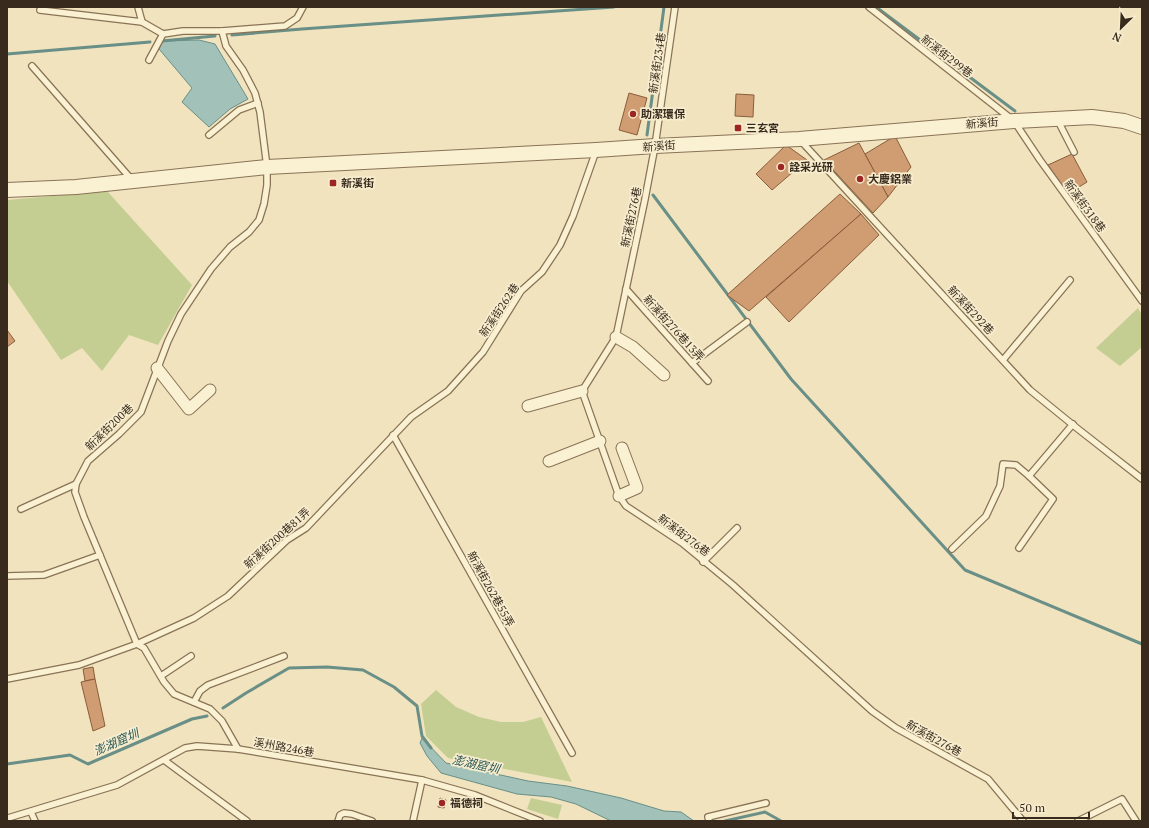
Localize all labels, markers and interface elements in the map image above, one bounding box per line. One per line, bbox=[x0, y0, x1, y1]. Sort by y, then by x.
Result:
north arrow bbox=[1101, 8, 1141, 48]
text: N bbox=[1110, 29, 1124, 45]
street label: 新溪街234巷 bbox=[646, 32, 668, 94]
street label: 新溪街299巷 bbox=[918, 32, 976, 80]
place label: 助潔環保 bbox=[641, 107, 685, 121]
marker: 助潔環保 bbox=[628, 109, 638, 119]
street label: 新溪街 bbox=[965, 115, 999, 131]
place label: 三玄宮 bbox=[746, 121, 779, 135]
marker: 三玄宮 bbox=[733, 123, 743, 133]
street label: 新溪街 bbox=[642, 138, 676, 154]
place label: 詮采光研 bbox=[789, 160, 833, 174]
marker: 詮采光研 bbox=[776, 162, 786, 172]
place label: 大慶鋁業 bbox=[868, 172, 912, 186]
marker: 大慶鋁業 bbox=[855, 174, 865, 184]
place label: 新溪街 bbox=[341, 176, 374, 190]
street label: 新溪街318巷 bbox=[1061, 177, 1109, 235]
marker: 新溪街 bbox=[328, 178, 338, 188]
street label: 新溪街276巷 bbox=[618, 185, 644, 249]
street label: 新溪街262巷 bbox=[476, 281, 522, 339]
street label: 新溪街292巷 bbox=[945, 283, 997, 337]
street label: 新溪街276巷13弄 bbox=[641, 292, 707, 364]
street label: 新溪街200巷 bbox=[82, 401, 136, 453]
street label: 新溪街200巷81弄 bbox=[241, 505, 313, 571]
street label: 新溪街276巷 bbox=[655, 511, 713, 559]
street label: 新溪街262巷55弄 bbox=[464, 549, 518, 629]
street label: 新溪街276巷 bbox=[904, 717, 964, 759]
water label: 澎湖窟圳 bbox=[91, 725, 143, 759]
street label: 溪州路246巷 bbox=[252, 735, 316, 759]
water label: 澎湖窟圳 bbox=[451, 752, 503, 777]
scale bar bbox=[1013, 794, 1089, 820]
place label: 福德祠 bbox=[450, 796, 483, 810]
marker: 福德祠 bbox=[437, 798, 447, 808]
text: 50 m bbox=[1019, 800, 1046, 815]

